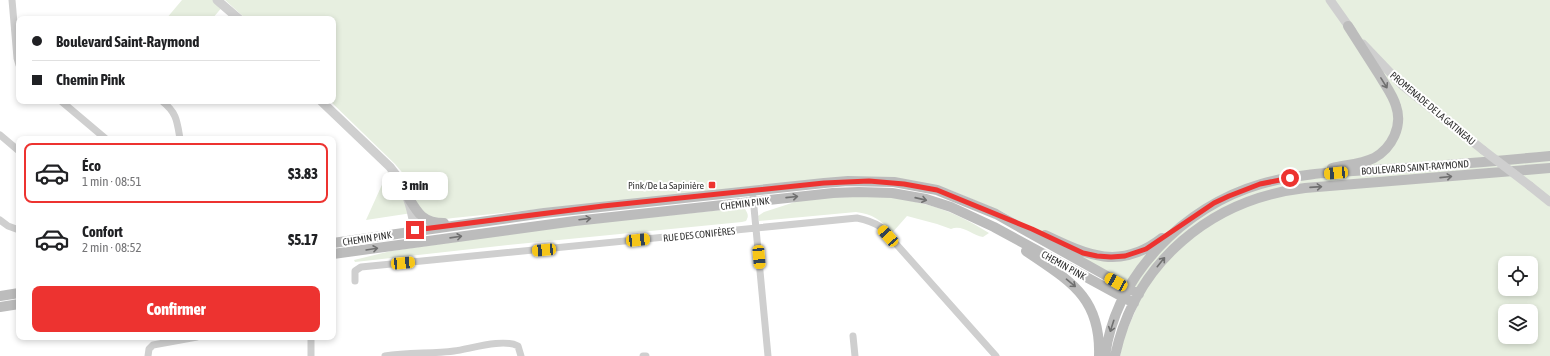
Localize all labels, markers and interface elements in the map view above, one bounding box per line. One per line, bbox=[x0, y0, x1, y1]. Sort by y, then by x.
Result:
text: Boulevard Saint-Raymond bbox=[56, 33, 199, 50]
street label: PROMENADE DE LA GATINEAU bbox=[1388, 70, 1478, 147]
text: Chemin Pink bbox=[56, 71, 125, 88]
one-way arrow bbox=[1380, 77, 1388, 88]
icon: car bbox=[34, 155, 70, 191]
text: Éco bbox=[82, 157, 101, 174]
street label: BOULEVARD SAINT-RAYMOND bbox=[1361, 158, 1470, 177]
text: $3.83 bbox=[288, 165, 318, 182]
car bbox=[1324, 166, 1348, 180]
route start bbox=[1281, 169, 1299, 187]
callout: 3 min bbox=[382, 172, 448, 200]
one-way arrow bbox=[1439, 173, 1452, 181]
text: 1 min · 08:51 bbox=[82, 174, 142, 189]
text: 3 min bbox=[402, 178, 428, 193]
place label: Pink/De La Sapinière bbox=[628, 180, 704, 191]
marker: Pink/De La Sapinière bbox=[707, 180, 717, 190]
one-way arrow bbox=[1309, 183, 1322, 190]
one-way arrow bbox=[785, 193, 798, 201]
street label: CHEMIN PINK bbox=[720, 195, 770, 212]
one-way arrow bbox=[915, 195, 928, 203]
one-way arrow bbox=[578, 216, 591, 223]
icon: car bbox=[34, 221, 70, 257]
route end bbox=[406, 221, 424, 239]
text: Confort bbox=[82, 223, 123, 240]
car bbox=[876, 223, 900, 249]
street label: RUE DES CONIFÈRES bbox=[663, 225, 736, 244]
street label: CHEMIN PINK bbox=[342, 229, 392, 248]
text: $5.17 bbox=[288, 231, 318, 248]
one-way arrow bbox=[449, 233, 462, 241]
car bbox=[625, 233, 651, 247]
text: 2 min · 08:52 bbox=[82, 240, 142, 255]
car bbox=[532, 243, 556, 257]
one-way arrow bbox=[365, 245, 378, 253]
car bbox=[752, 245, 766, 269]
street label: CHEMIN PINK bbox=[1040, 249, 1088, 282]
car bbox=[391, 256, 415, 270]
map controls bbox=[1498, 256, 1538, 344]
button: locate bbox=[1498, 256, 1538, 296]
one-way arrow bbox=[1157, 257, 1166, 267]
car bbox=[1103, 271, 1129, 293]
one-way arrow bbox=[1066, 279, 1076, 288]
button: Confirmer bbox=[32, 286, 320, 332]
button: layers bbox=[1498, 304, 1538, 344]
one-way arrow bbox=[1108, 320, 1116, 332]

